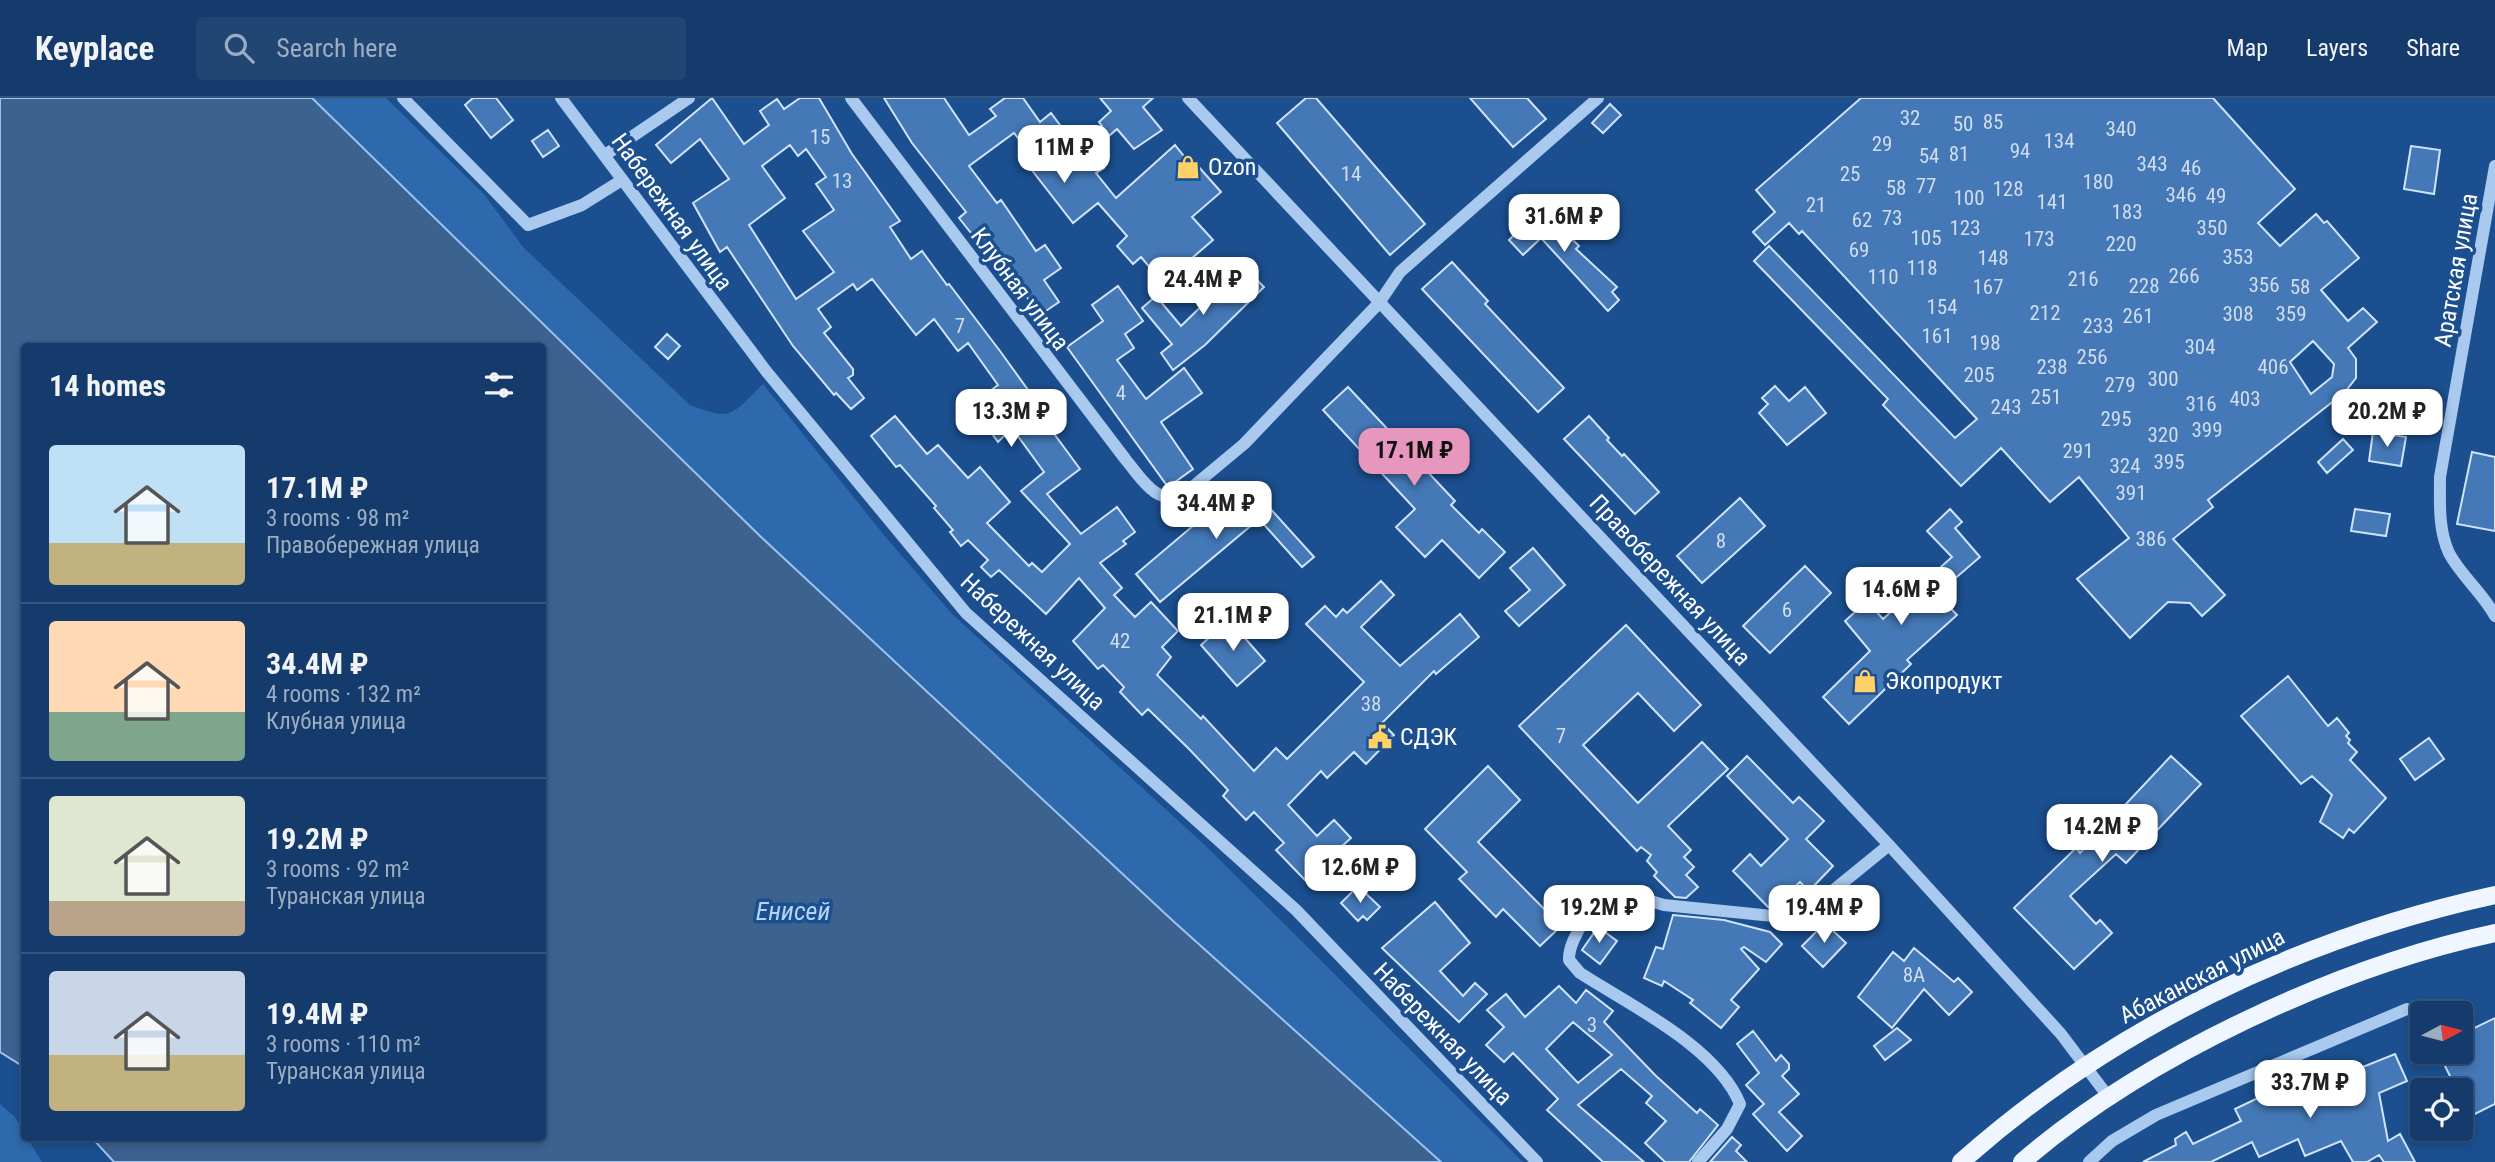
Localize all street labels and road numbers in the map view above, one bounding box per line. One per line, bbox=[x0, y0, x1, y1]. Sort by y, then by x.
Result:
street label: Набережная улица bbox=[606, 128, 738, 296]
street label: Аратская улица bbox=[2429, 191, 2483, 349]
street label: Клубная улица bbox=[965, 222, 1075, 356]
street label: Правобережная улица bbox=[1584, 489, 1756, 671]
street label: Набережная улица bbox=[955, 568, 1111, 716]
street label: Абаканская улица bbox=[2115, 922, 2289, 1030]
street label: Набережная улица bbox=[1368, 957, 1518, 1111]

